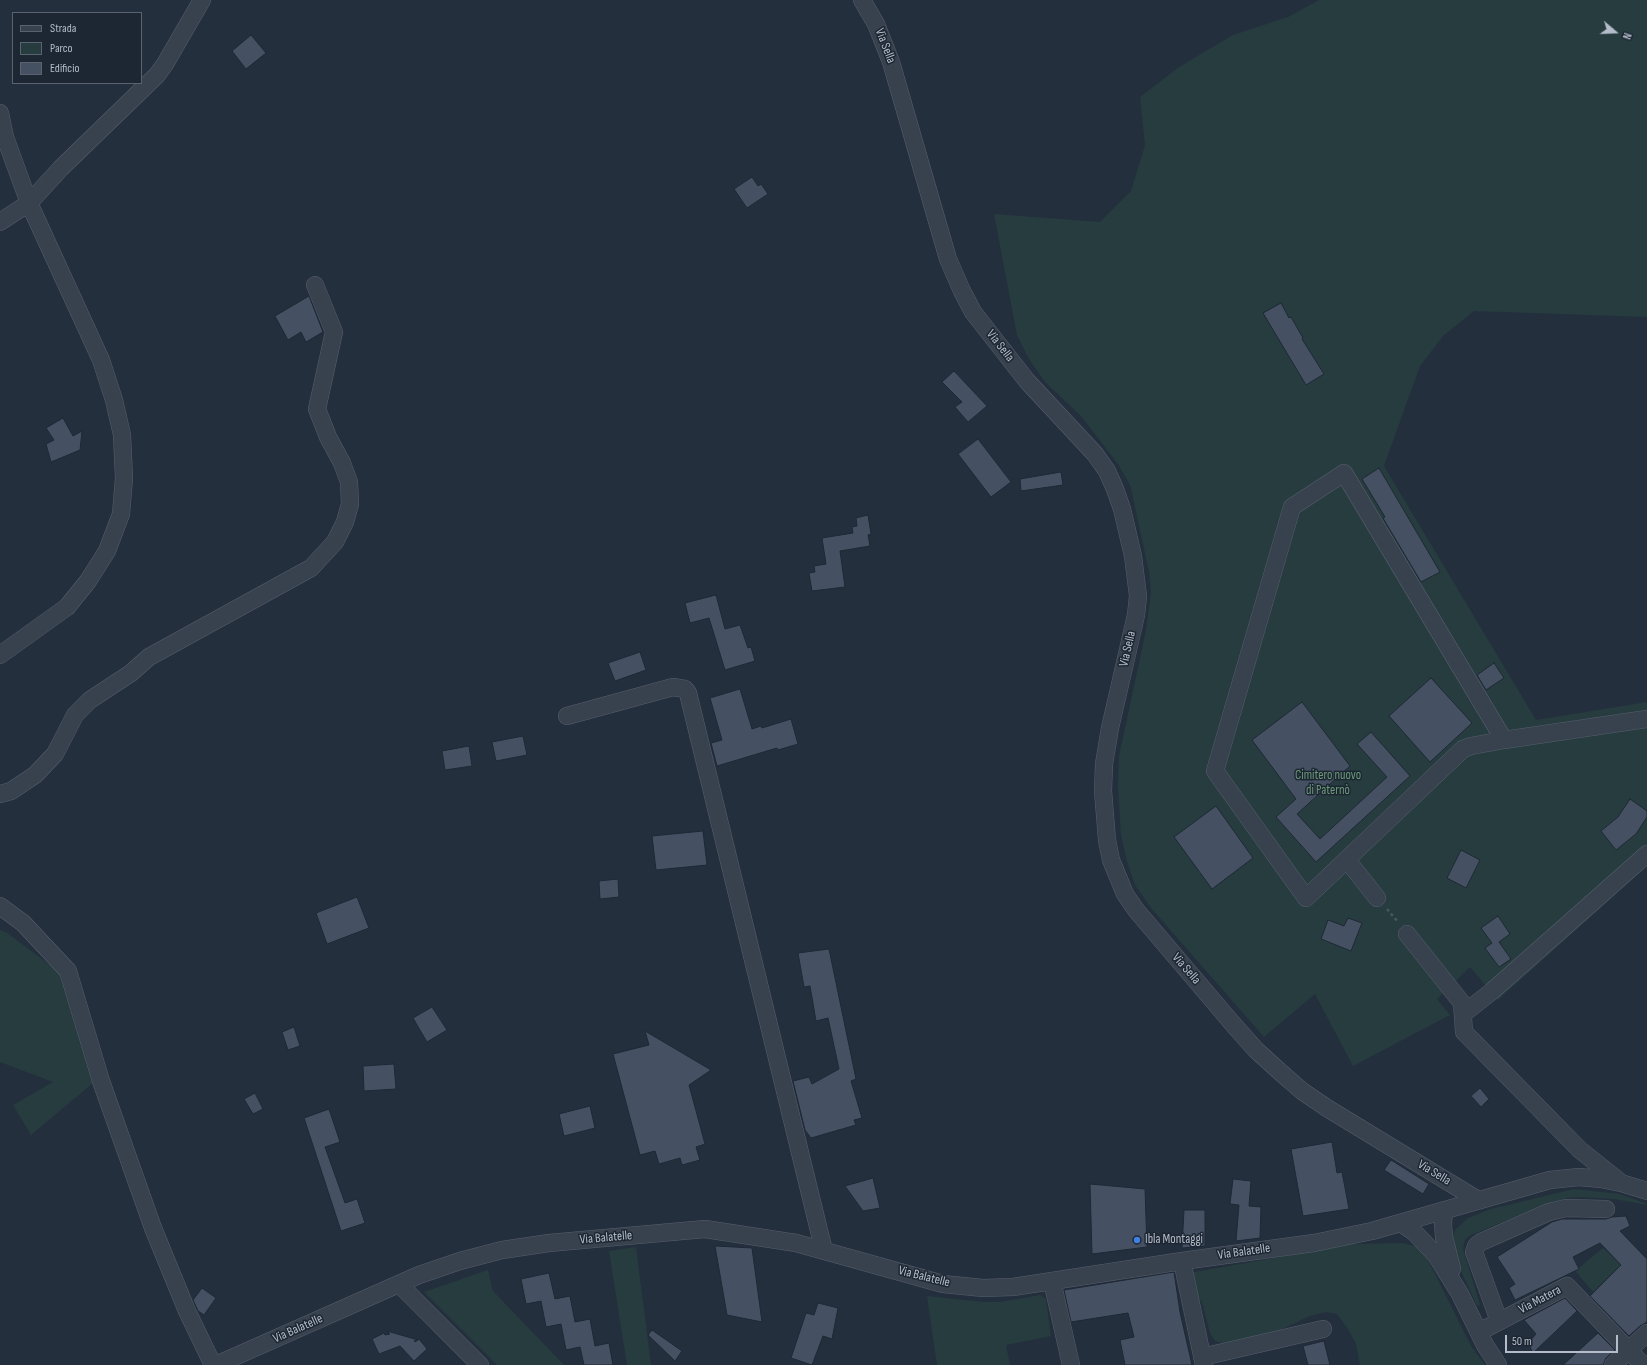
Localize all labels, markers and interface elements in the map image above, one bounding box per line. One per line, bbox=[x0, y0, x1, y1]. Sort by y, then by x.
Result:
legend bbox=[12, 12, 142, 84]
north arrow bbox=[1595, 12, 1635, 52]
text: Strada bbox=[50, 21, 76, 36]
street label: Via Sella bbox=[871, 26, 899, 66]
text: N bbox=[1620, 31, 1634, 41]
text: Parco bbox=[50, 41, 73, 56]
text: Edificio bbox=[50, 61, 79, 76]
street label: Via Sella bbox=[983, 327, 1017, 365]
street label: Via Sella bbox=[1116, 630, 1140, 668]
park label: Cimitero nuovo di Paternò bbox=[1295, 768, 1361, 799]
street label: Via Sella bbox=[1168, 950, 1204, 988]
street label: Via Sella bbox=[1415, 1157, 1453, 1189]
street label: Via Balatelle bbox=[579, 1228, 633, 1248]
place label: Ibla Montaggi bbox=[1145, 1232, 1203, 1248]
marker: Ibla Montaggi bbox=[1132, 1235, 1142, 1245]
street label: Via Balatelle bbox=[1217, 1241, 1271, 1263]
street label: Via Balatelle bbox=[897, 1263, 951, 1291]
street label: Via Matera bbox=[1516, 1282, 1564, 1318]
street label: Via Balatelle bbox=[271, 1311, 325, 1347]
scale bar bbox=[1507, 1327, 1620, 1353]
text: 50 m bbox=[1512, 1334, 1532, 1349]

